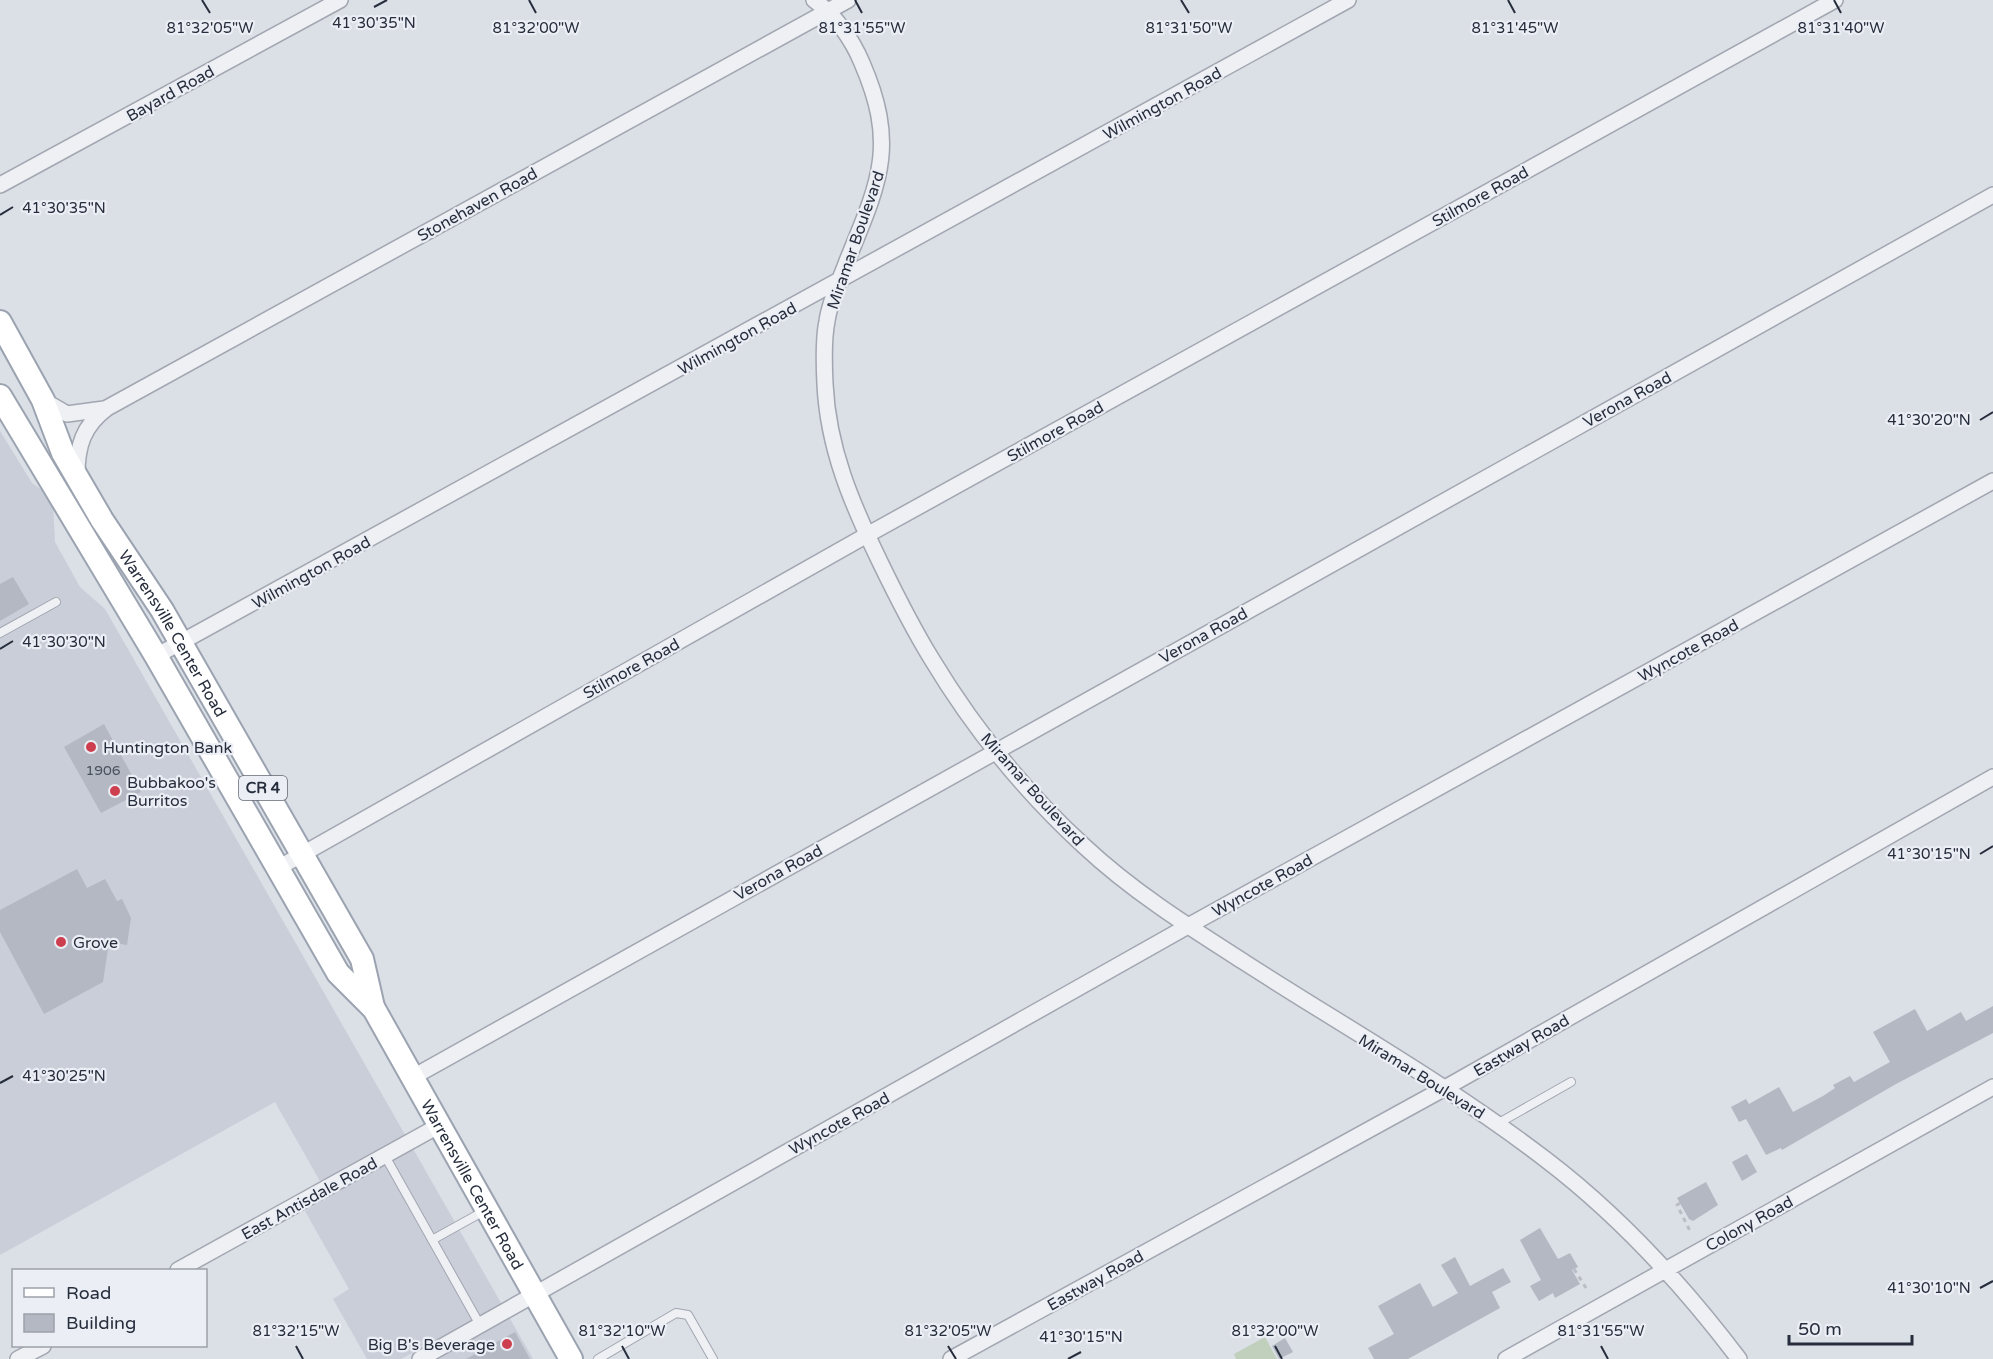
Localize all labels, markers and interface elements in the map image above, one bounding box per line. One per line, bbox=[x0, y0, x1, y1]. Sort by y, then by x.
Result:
text: 41°30'35"N bbox=[332, 14, 416, 32]
text: 81°32'05"W bbox=[167, 19, 253, 37]
text: 81°32'00"W bbox=[493, 19, 579, 37]
text: 81°31'55"W bbox=[819, 19, 905, 37]
text: 81°31'50"W bbox=[1146, 19, 1232, 37]
text: 81°31'45"W bbox=[1472, 19, 1558, 37]
text: 81°31'40"W bbox=[1798, 19, 1884, 37]
street label: Bayard Road bbox=[123, 61, 218, 126]
street label: Wilmington Road bbox=[1100, 63, 1225, 145]
street label: Stilmore Road bbox=[1429, 162, 1532, 232]
street label: Stonehaven Road bbox=[414, 164, 541, 246]
street label: Miramar Boulevard bbox=[823, 168, 889, 312]
text: 41°30'35"N bbox=[22, 199, 106, 217]
street label: Wilmington Road bbox=[675, 298, 800, 380]
street label: Verona Road bbox=[1580, 367, 1675, 432]
street label: Stilmore Road bbox=[1004, 397, 1107, 467]
text: 41°30'20"N bbox=[1887, 411, 1971, 429]
street label: Wilmington Road bbox=[249, 532, 374, 614]
street label: Warrensville Center Road bbox=[114, 546, 230, 721]
street label: Verona Road bbox=[1156, 603, 1251, 668]
street label: Wyncote Road bbox=[1635, 615, 1742, 687]
text: 41°30'30"N bbox=[22, 633, 106, 651]
street label: Stilmore Road bbox=[580, 634, 683, 704]
street label: Miramar Boulevard bbox=[976, 729, 1088, 850]
place label: Huntington Bank bbox=[103, 738, 233, 758]
marker: Huntington Bank bbox=[84, 740, 98, 754]
house number: 1906 bbox=[85, 762, 121, 779]
place label: Bubbakoo's Burritos bbox=[127, 773, 216, 811]
road number: CR 4 bbox=[239, 776, 287, 800]
marker: Bubbakoo's Burritos bbox=[108, 784, 122, 798]
street label: Verona Road bbox=[731, 840, 826, 905]
text: 41°30'15"N bbox=[1887, 845, 1971, 863]
street label: Wyncote Road bbox=[1209, 850, 1316, 922]
place label: Grove bbox=[73, 933, 118, 953]
marker: Grove bbox=[54, 935, 68, 949]
street label: Eastway Road bbox=[1470, 1010, 1573, 1081]
street label: Miramar Boulevard bbox=[1355, 1030, 1488, 1124]
text: 41°30'25"N bbox=[22, 1067, 106, 1085]
street label: Wyncote Road bbox=[786, 1088, 893, 1160]
street label: Warrensville Center Road bbox=[416, 1096, 528, 1273]
street label: East Antisdale Road bbox=[238, 1153, 381, 1245]
street label: Colony Road bbox=[1702, 1192, 1797, 1256]
street label: Eastway Road bbox=[1044, 1246, 1147, 1316]
legend bbox=[12, 1269, 207, 1347]
text: 41°30'10"N bbox=[1887, 1279, 1971, 1297]
text: Road bbox=[66, 1282, 111, 1304]
scale bar bbox=[1789, 1308, 1912, 1346]
text: Building bbox=[66, 1312, 136, 1334]
text: 50 m bbox=[1798, 1318, 1842, 1340]
text: 81°32'15"W bbox=[253, 1322, 339, 1340]
text: 81°32'10"W bbox=[579, 1322, 665, 1340]
text: 81°32'05"W bbox=[905, 1322, 991, 1340]
text: 81°32'00"W bbox=[1232, 1322, 1318, 1340]
text: 81°31'55"W bbox=[1558, 1322, 1644, 1340]
text: 41°30'15"N bbox=[1039, 1328, 1123, 1346]
place label: Big B's Beverage bbox=[368, 1335, 495, 1355]
marker: Big B's Beverage bbox=[500, 1337, 514, 1351]

